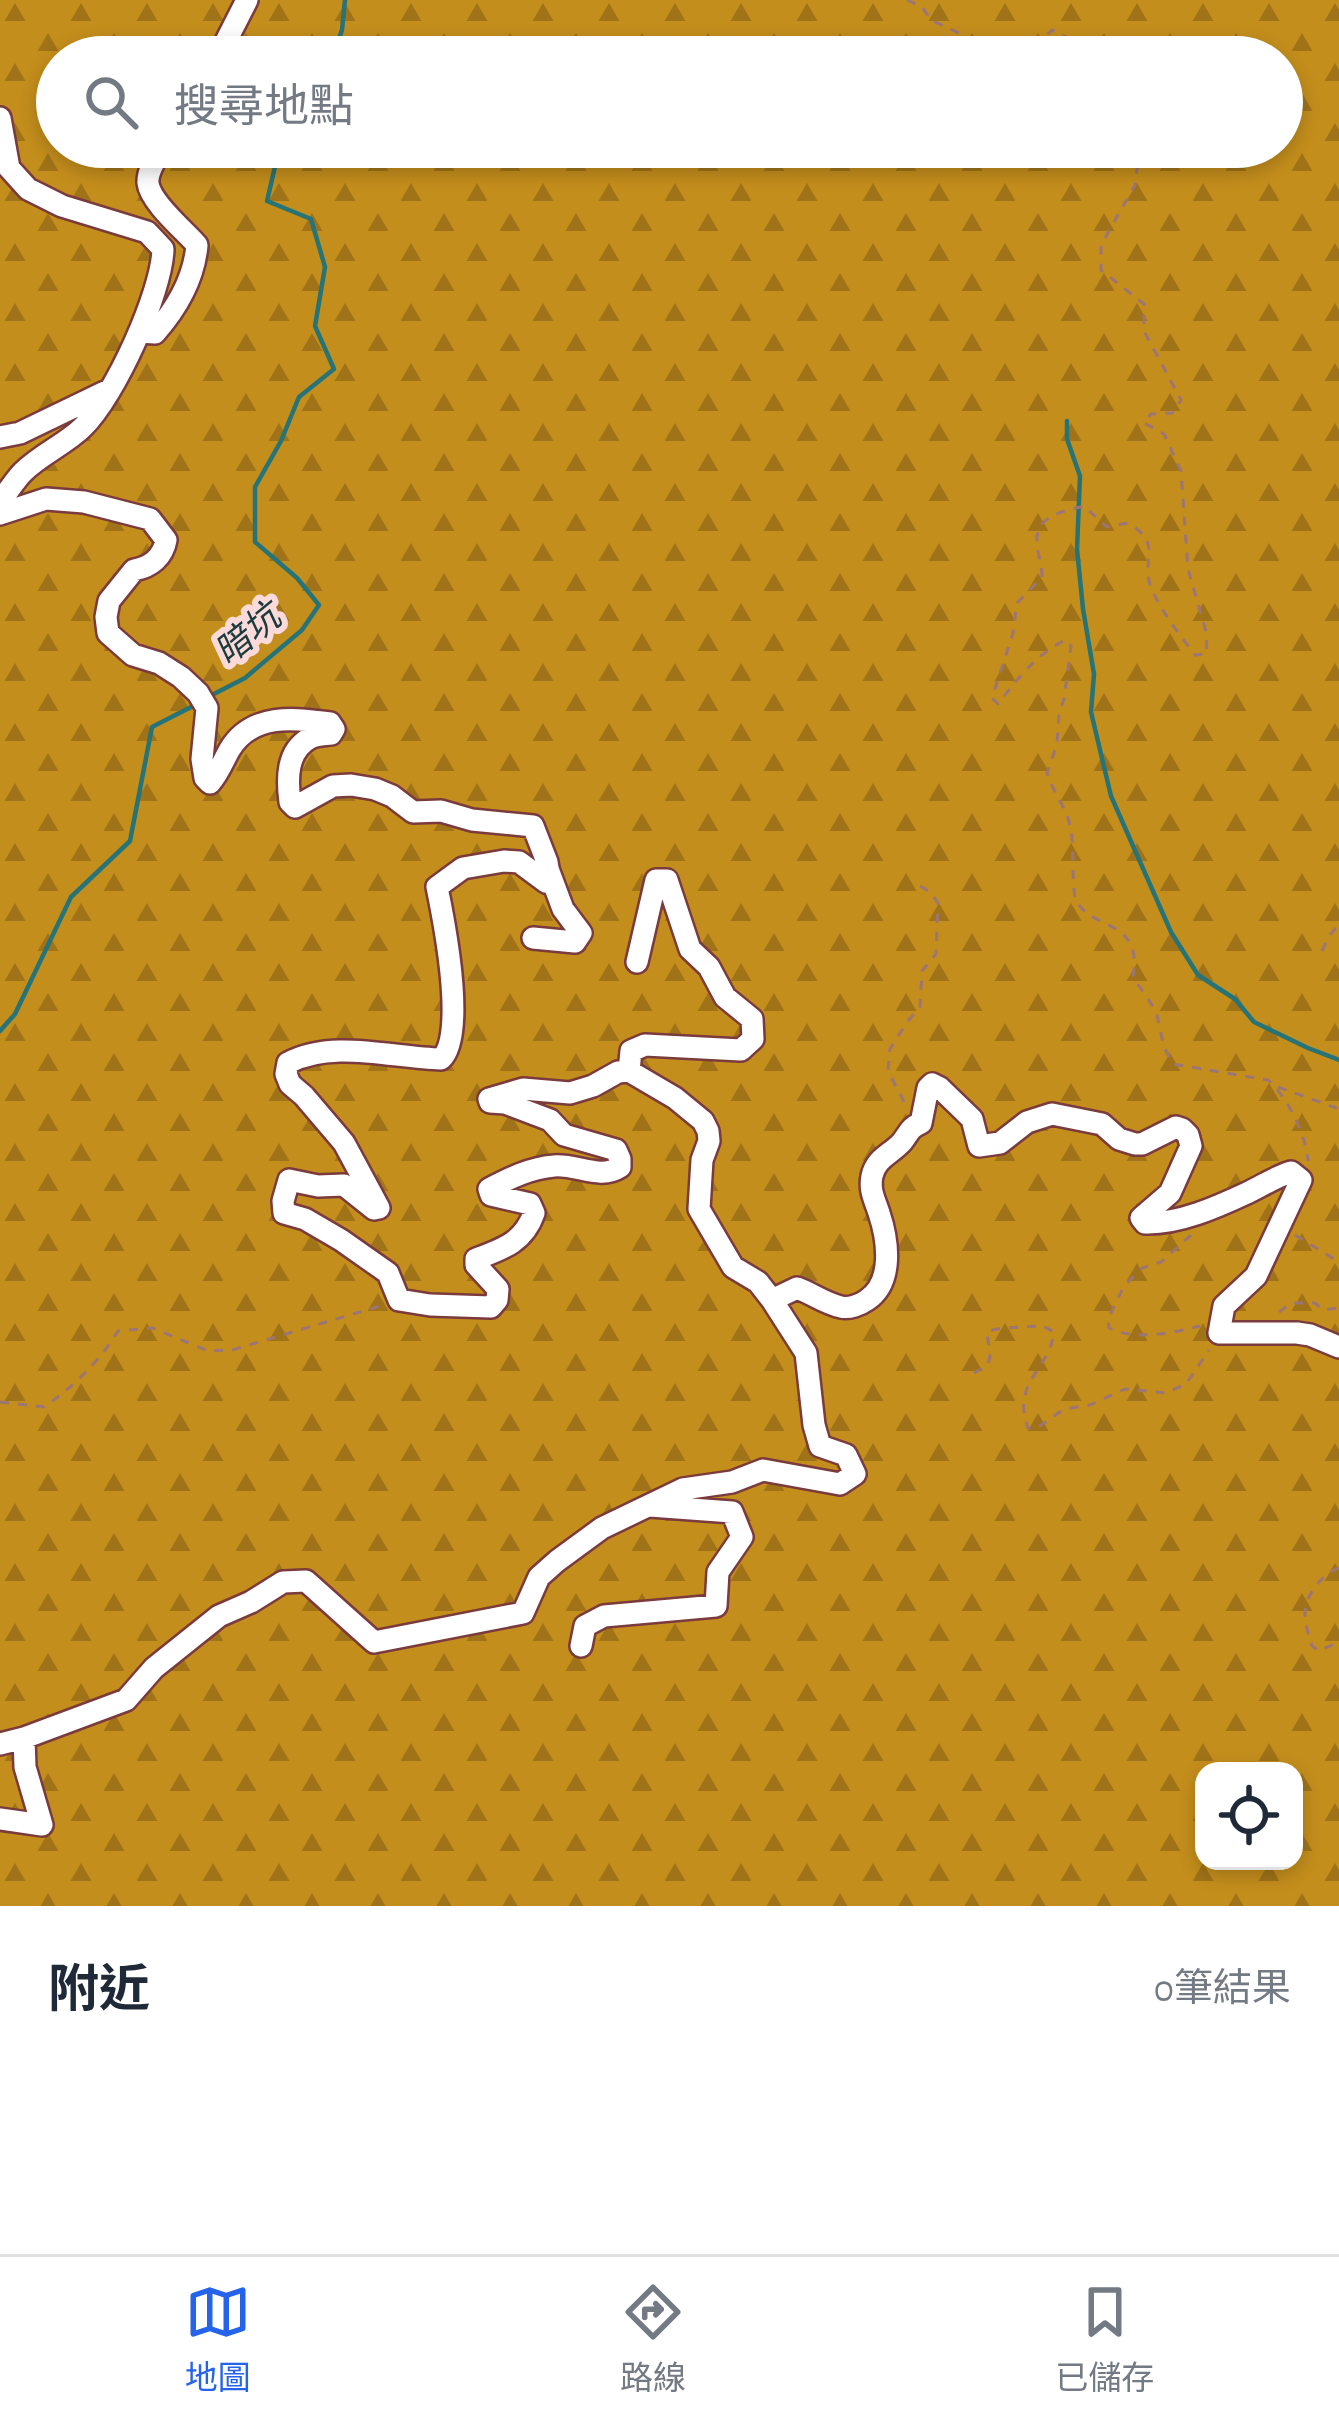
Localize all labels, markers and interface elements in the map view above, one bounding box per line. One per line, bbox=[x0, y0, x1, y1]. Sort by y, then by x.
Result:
search box bbox=[36, 36, 1303, 168]
icon: search bbox=[78, 69, 144, 135]
text: 搜尋地點 bbox=[174, 85, 354, 130]
water label: 暗坑 bbox=[207, 594, 291, 672]
map controls bbox=[1195, 1762, 1303, 1870]
button: locate bbox=[1195, 1762, 1303, 1870]
text: 附近 bbox=[48, 1965, 150, 2016]
text: 0筆結果 bbox=[1153, 1970, 1291, 2009]
tab: 地圖 bbox=[185, 2279, 251, 2400]
tab: 路線 bbox=[620, 2279, 686, 2400]
tab: 已儲存 bbox=[1055, 2279, 1154, 2400]

